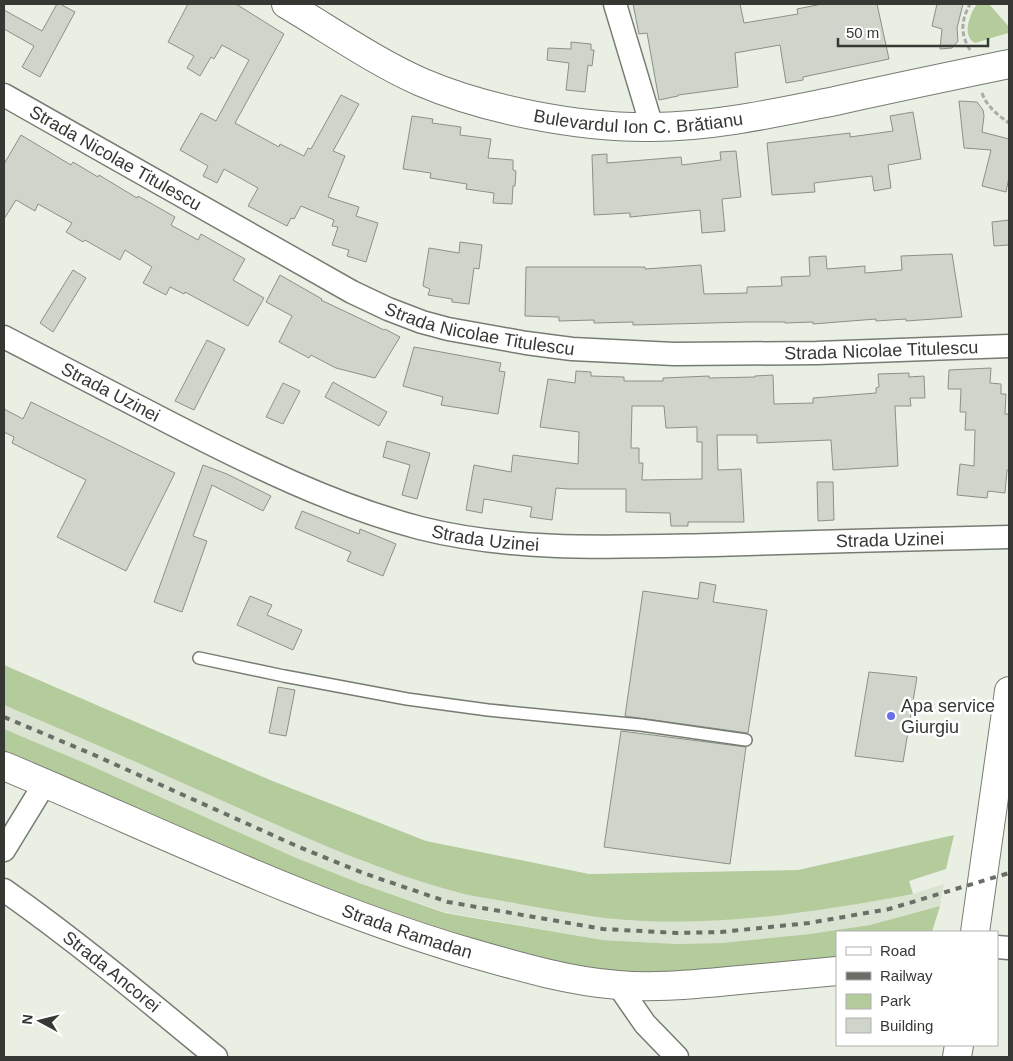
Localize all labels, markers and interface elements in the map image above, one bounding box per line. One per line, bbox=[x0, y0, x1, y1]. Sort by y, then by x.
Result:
scale bar bbox=[838, 15, 988, 47]
text: 50 m bbox=[846, 24, 879, 41]
street label: Strada Nicolae Titulescu bbox=[26, 102, 205, 215]
street label: Bulevardul Ion C. Brătianu bbox=[532, 106, 744, 137]
street label: Strada Nicolae Titulescu bbox=[382, 299, 576, 359]
street label: Strada Nicolae Titulescu bbox=[784, 337, 979, 363]
street label: Strada Uzinei bbox=[58, 358, 163, 426]
street label: Strada Uzinei bbox=[430, 521, 540, 555]
street label: Strada Uzinei bbox=[835, 528, 944, 551]
place label: Apa service Giurgiu bbox=[901, 696, 995, 737]
marker: Apa service Giurgiu bbox=[885, 710, 897, 722]
street label: Strada Ramadan bbox=[339, 900, 475, 963]
street label: Strada Ancorei bbox=[59, 927, 164, 1016]
legend bbox=[836, 931, 998, 1046]
text: Road bbox=[880, 942, 916, 959]
text: Railway bbox=[880, 967, 933, 984]
text: Park bbox=[880, 992, 911, 1009]
north arrow bbox=[15, 996, 65, 1046]
text: N bbox=[19, 1013, 36, 1025]
text: Building bbox=[880, 1017, 933, 1034]

